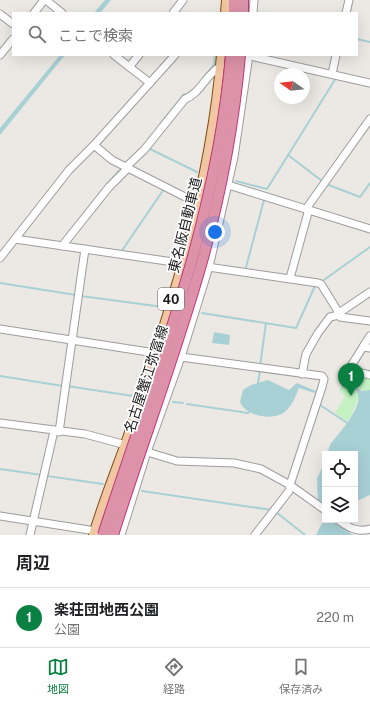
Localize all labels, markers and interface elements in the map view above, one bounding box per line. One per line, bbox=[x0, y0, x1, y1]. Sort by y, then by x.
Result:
search box bbox=[12, 12, 358, 56]
icon: search bbox=[26, 23, 48, 45]
text: ここで検索 bbox=[58, 27, 133, 44]
north arrow bbox=[274, 68, 310, 104]
street label: 東名阪自動車道 bbox=[165, 176, 205, 274]
your location bbox=[205, 222, 225, 242]
road number: 40 bbox=[158, 288, 184, 310]
street label: 名古屋蟹江弥富線 bbox=[121, 323, 171, 435]
pin: 1 bbox=[338, 363, 364, 396]
map controls bbox=[322, 451, 358, 523]
button: locate bbox=[322, 451, 358, 487]
button: layers bbox=[322, 487, 358, 523]
text: 周辺 bbox=[16, 553, 50, 573]
text: 楽荘団地西公園 bbox=[54, 601, 159, 618]
text: 1 bbox=[26, 610, 32, 625]
text: 220 m bbox=[316, 610, 354, 625]
text: 公園 bbox=[54, 622, 80, 637]
tab: 地図 bbox=[47, 656, 69, 696]
tab: 経路 bbox=[163, 656, 185, 696]
tab: 保存済み bbox=[279, 656, 323, 696]

